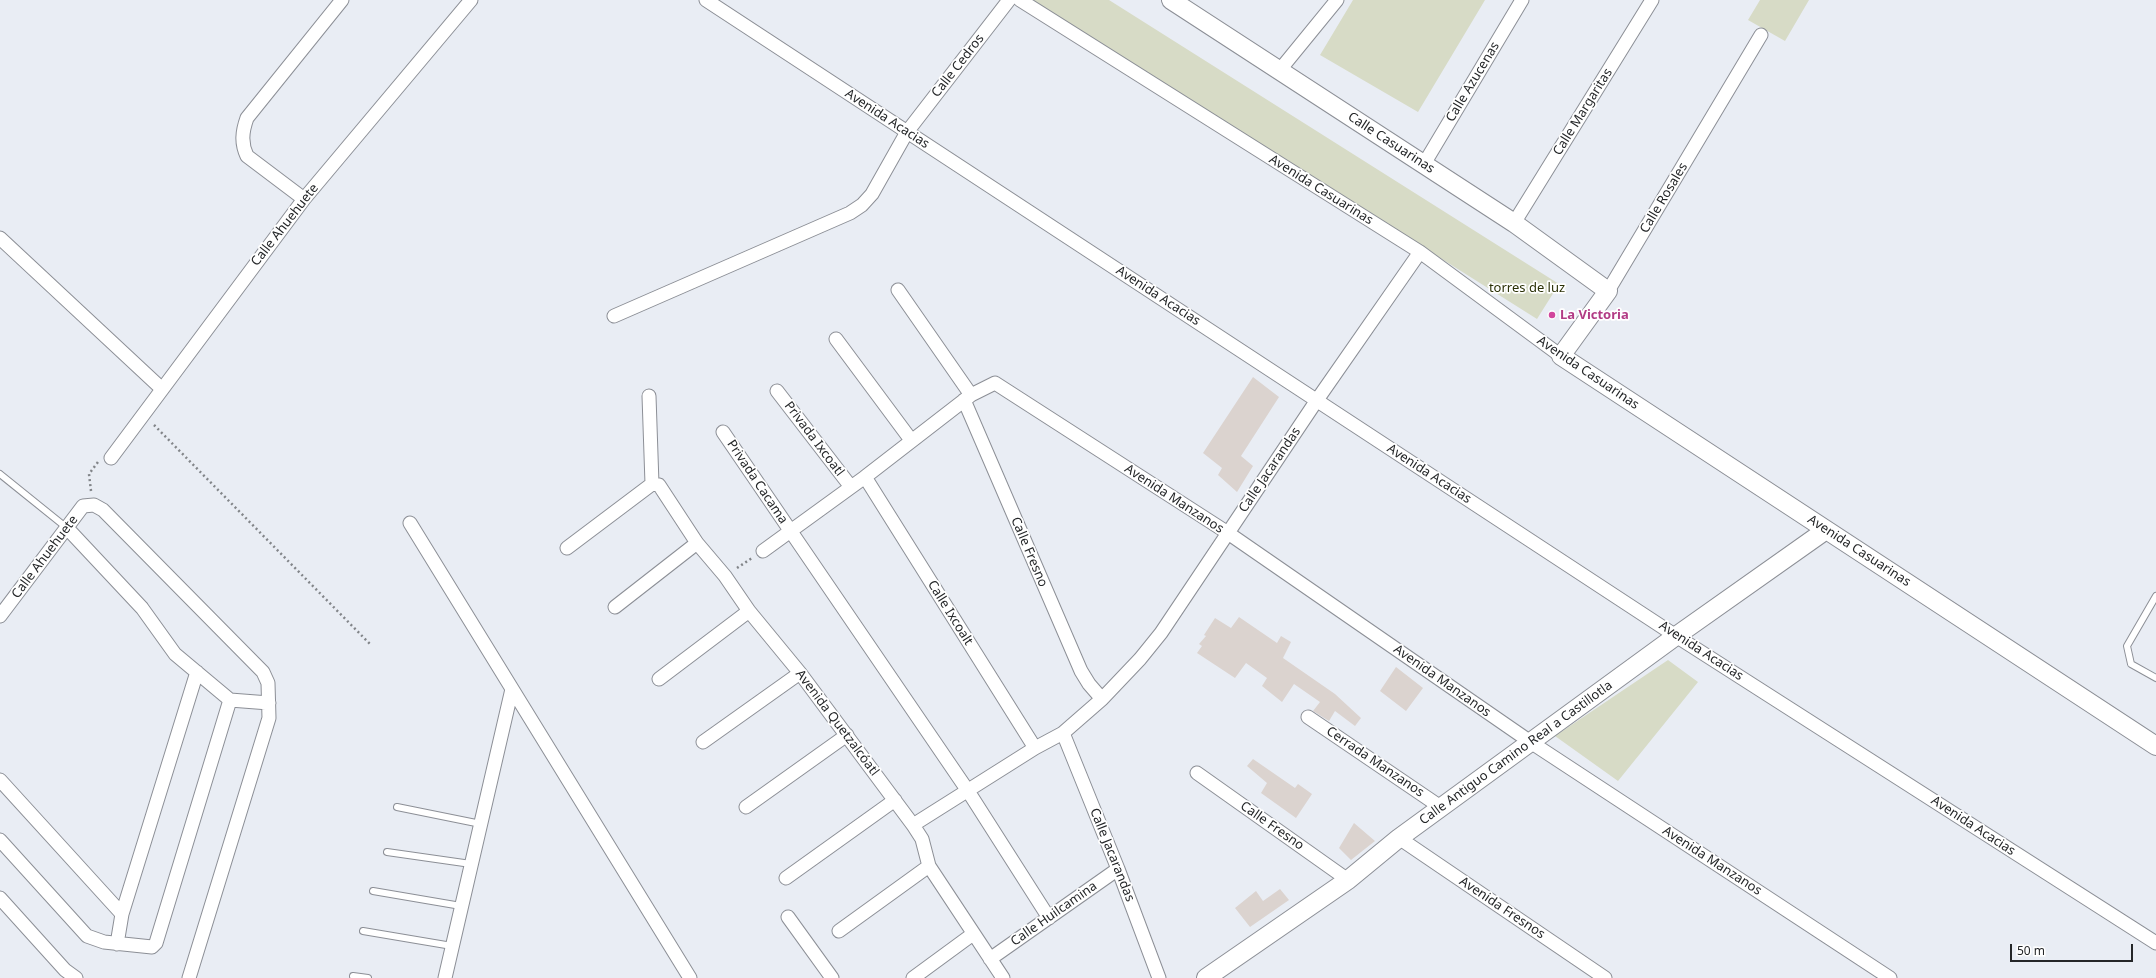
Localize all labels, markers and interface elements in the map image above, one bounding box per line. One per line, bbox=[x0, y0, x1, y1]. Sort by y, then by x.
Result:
street label: Calle Cedros bbox=[929, 31, 987, 101]
street label: Calle Azucenas bbox=[1443, 39, 1503, 125]
street label: Calle Margaritas bbox=[1550, 66, 1616, 158]
street label: Avenida Acacias bbox=[842, 86, 932, 152]
street label: Calle Casuarinas bbox=[1345, 109, 1437, 177]
street label: Avenida Casuarinas bbox=[1266, 152, 1376, 228]
street label: Calle Rosales bbox=[1637, 160, 1691, 236]
street label: Calle Ahuehuete bbox=[248, 181, 322, 269]
street label: Avenida Acacias bbox=[1113, 263, 1203, 329]
park label: torres de luz bbox=[1489, 280, 1565, 296]
place label: La Victoria bbox=[1560, 307, 1629, 323]
marker: La Victoria bbox=[1547, 310, 1557, 320]
street label: Avenida Casuarinas bbox=[1534, 333, 1642, 413]
street label: Privada Ixcoatl bbox=[781, 399, 847, 479]
street label: Calle Jacarandas bbox=[1236, 424, 1304, 516]
street label: Privada Cacama bbox=[723, 437, 791, 527]
street label: Avenida Acacias bbox=[1384, 441, 1474, 507]
street label: Avenida Manzanos bbox=[1122, 461, 1226, 537]
street label: Calle Ahuehuete bbox=[9, 512, 81, 602]
street label: Avenida Casuarinas bbox=[1805, 512, 1913, 590]
street label: Calle Fresno bbox=[1007, 515, 1051, 589]
street label: Calle Ixcoalt bbox=[924, 578, 976, 648]
street label: Avenida Acacias bbox=[1656, 618, 1746, 684]
street label: Avenida Manzanos bbox=[1390, 642, 1494, 720]
street label: Avenida Quetzalcóatl bbox=[792, 667, 882, 779]
street label: Calle Antiguo Camino Real a Castillotla bbox=[1416, 678, 1616, 828]
street label: Cerrada Manzanos bbox=[1323, 723, 1427, 801]
street label: Avenida Acacias bbox=[1928, 793, 2018, 859]
street label: Calle Fresno bbox=[1237, 798, 1307, 854]
street label: Calle Jacarandas bbox=[1086, 806, 1138, 904]
street label: Avenida Manzanos bbox=[1660, 823, 1764, 899]
street label: Avenida Fresnos bbox=[1456, 874, 1548, 942]
street label: Calle Huilcamina bbox=[1008, 878, 1100, 950]
scale bar bbox=[2012, 936, 2135, 962]
text: 50 m bbox=[2017, 942, 2045, 959]

